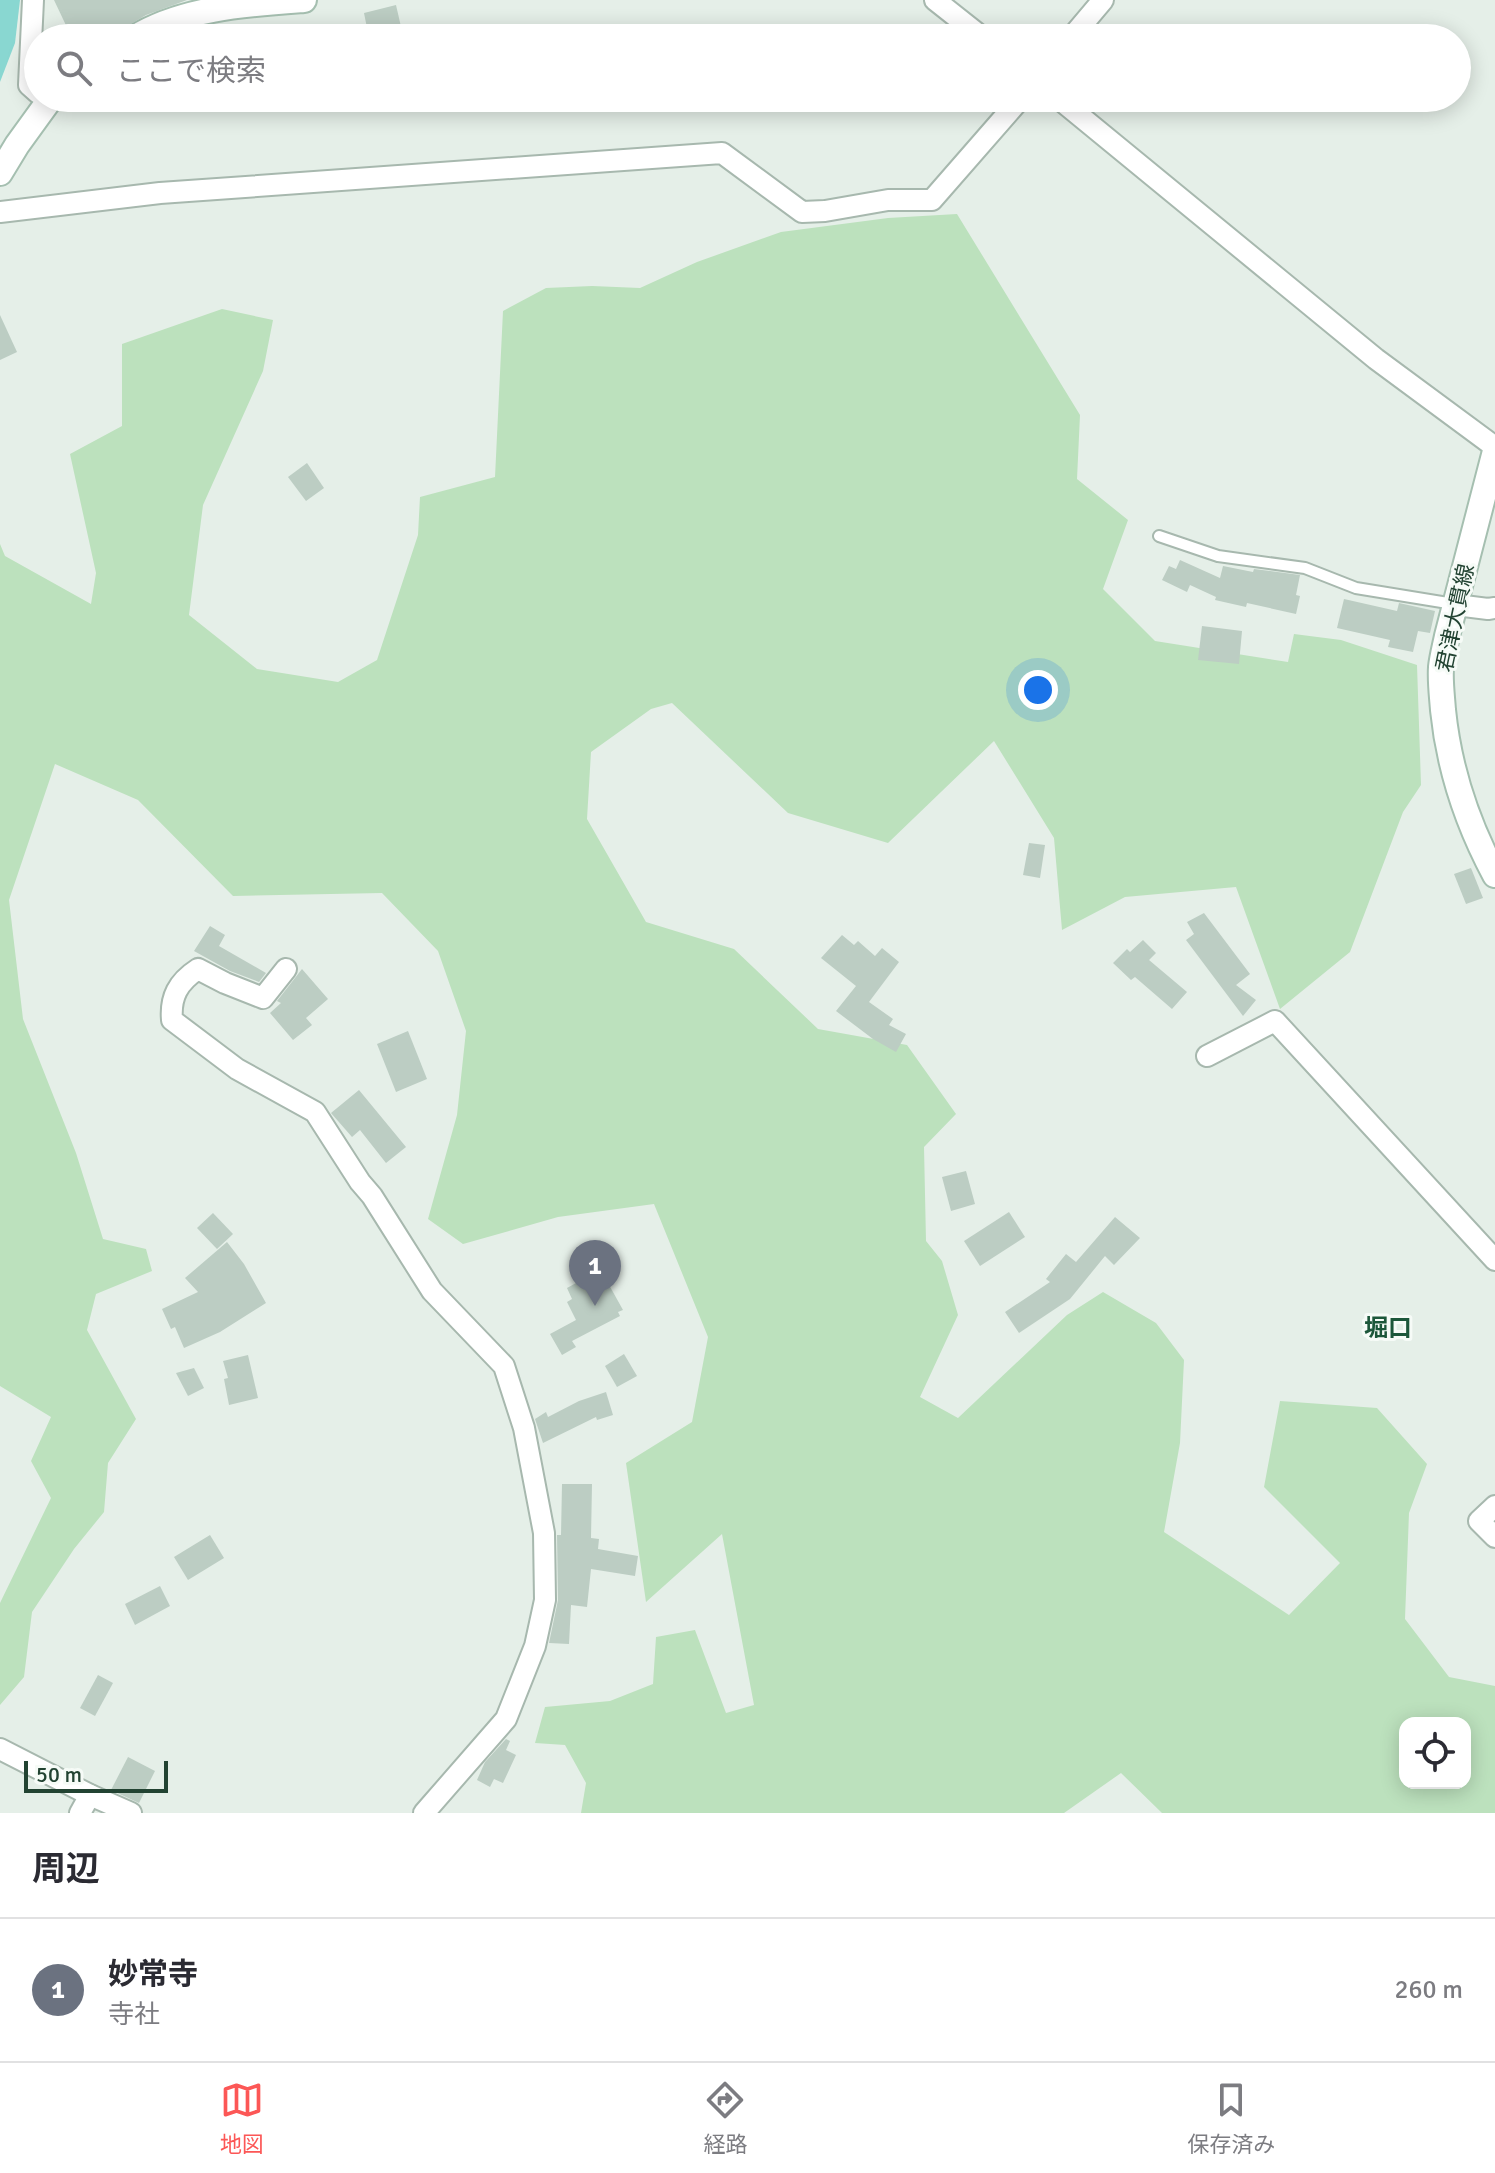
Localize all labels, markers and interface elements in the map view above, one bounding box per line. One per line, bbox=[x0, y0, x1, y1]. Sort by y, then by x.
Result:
search box bbox=[24, 24, 1471, 112]
icon: search bbox=[52, 46, 96, 90]
text: ここで検索 bbox=[116, 53, 266, 90]
street label: 君津大貫線 bbox=[1430, 561, 1480, 675]
your location bbox=[1018, 670, 1058, 710]
pin: 1 bbox=[569, 1240, 621, 1306]
district label: 堀口 bbox=[1364, 1313, 1412, 1343]
map controls bbox=[1399, 1717, 1471, 1789]
button: locate bbox=[1399, 1717, 1471, 1789]
scale bar bbox=[24, 1757, 168, 1793]
text: 50 m bbox=[36, 1761, 82, 1788]
text: 周辺 bbox=[32, 1848, 100, 1890]
text: 妙常寺 bbox=[108, 1956, 198, 1993]
text: 1 bbox=[51, 1974, 65, 2006]
text: 260 m bbox=[1394, 1974, 1463, 2006]
text: 寺社 bbox=[108, 1999, 160, 2031]
tab: 地図 bbox=[220, 2078, 264, 2158]
tab: 経路 bbox=[703, 2078, 747, 2158]
tab: 保存済み bbox=[1187, 2078, 1275, 2158]

